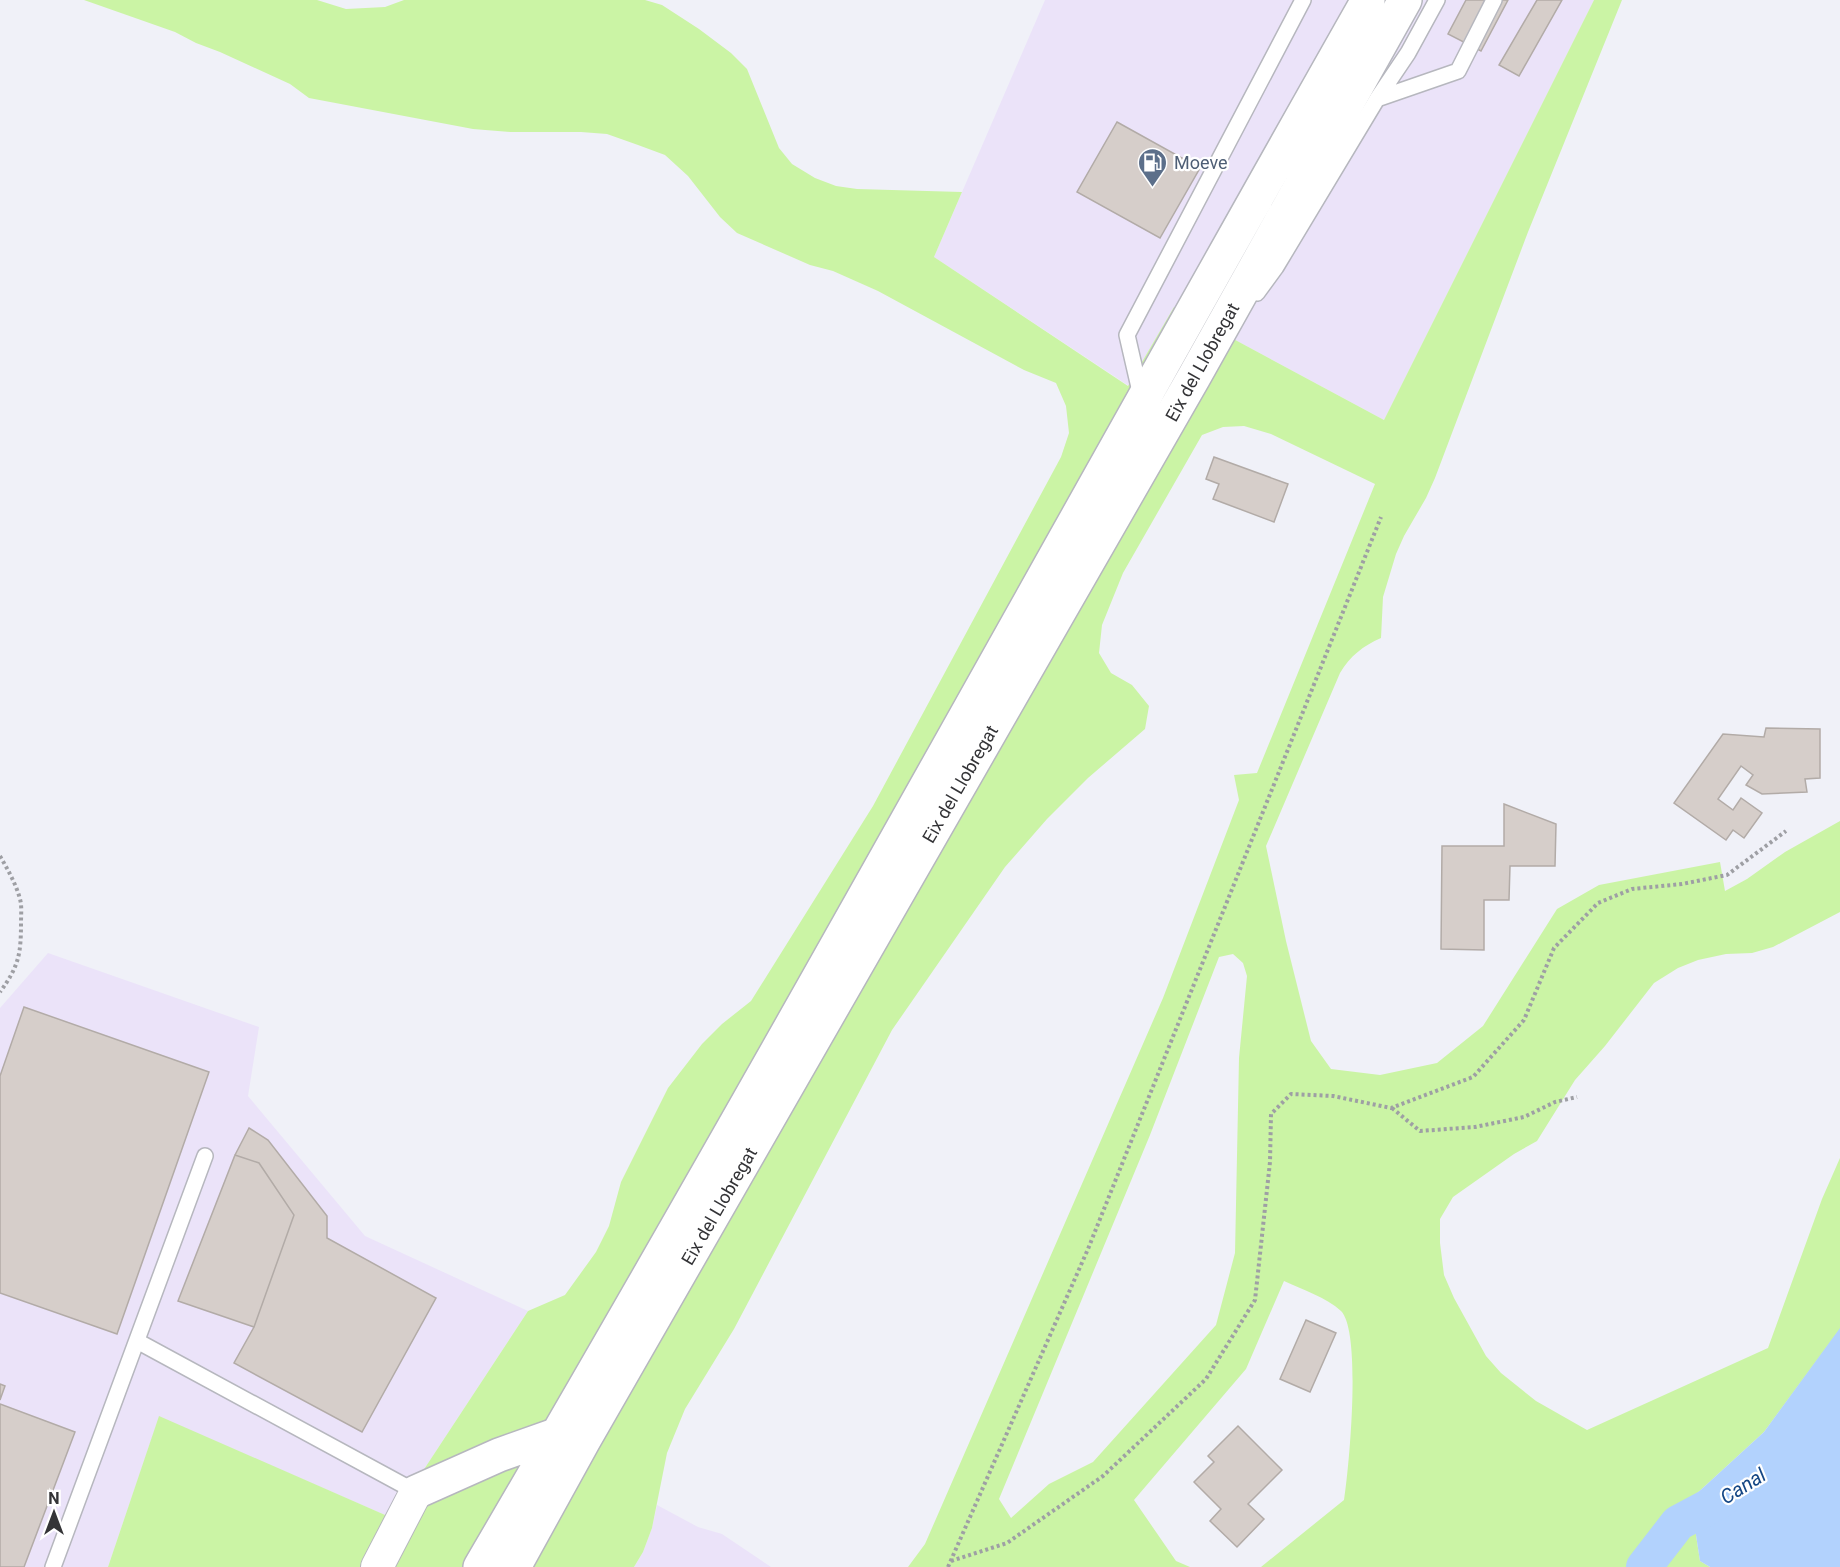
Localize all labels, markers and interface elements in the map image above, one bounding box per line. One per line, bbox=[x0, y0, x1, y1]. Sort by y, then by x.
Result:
fuel station icon: Moeve bbox=[1137, 146, 1169, 188]
place label: Moeve bbox=[1174, 152, 1228, 173]
street label: Eix del Llobregat bbox=[1161, 299, 1243, 425]
street label: Eix del Llobregat bbox=[918, 721, 1002, 847]
street label: Eix del Llobregat bbox=[677, 1143, 761, 1269]
water label: Canal bbox=[1716, 1463, 1770, 1509]
north arrow bbox=[24, 1483, 84, 1543]
text: N bbox=[48, 1489, 60, 1508]

